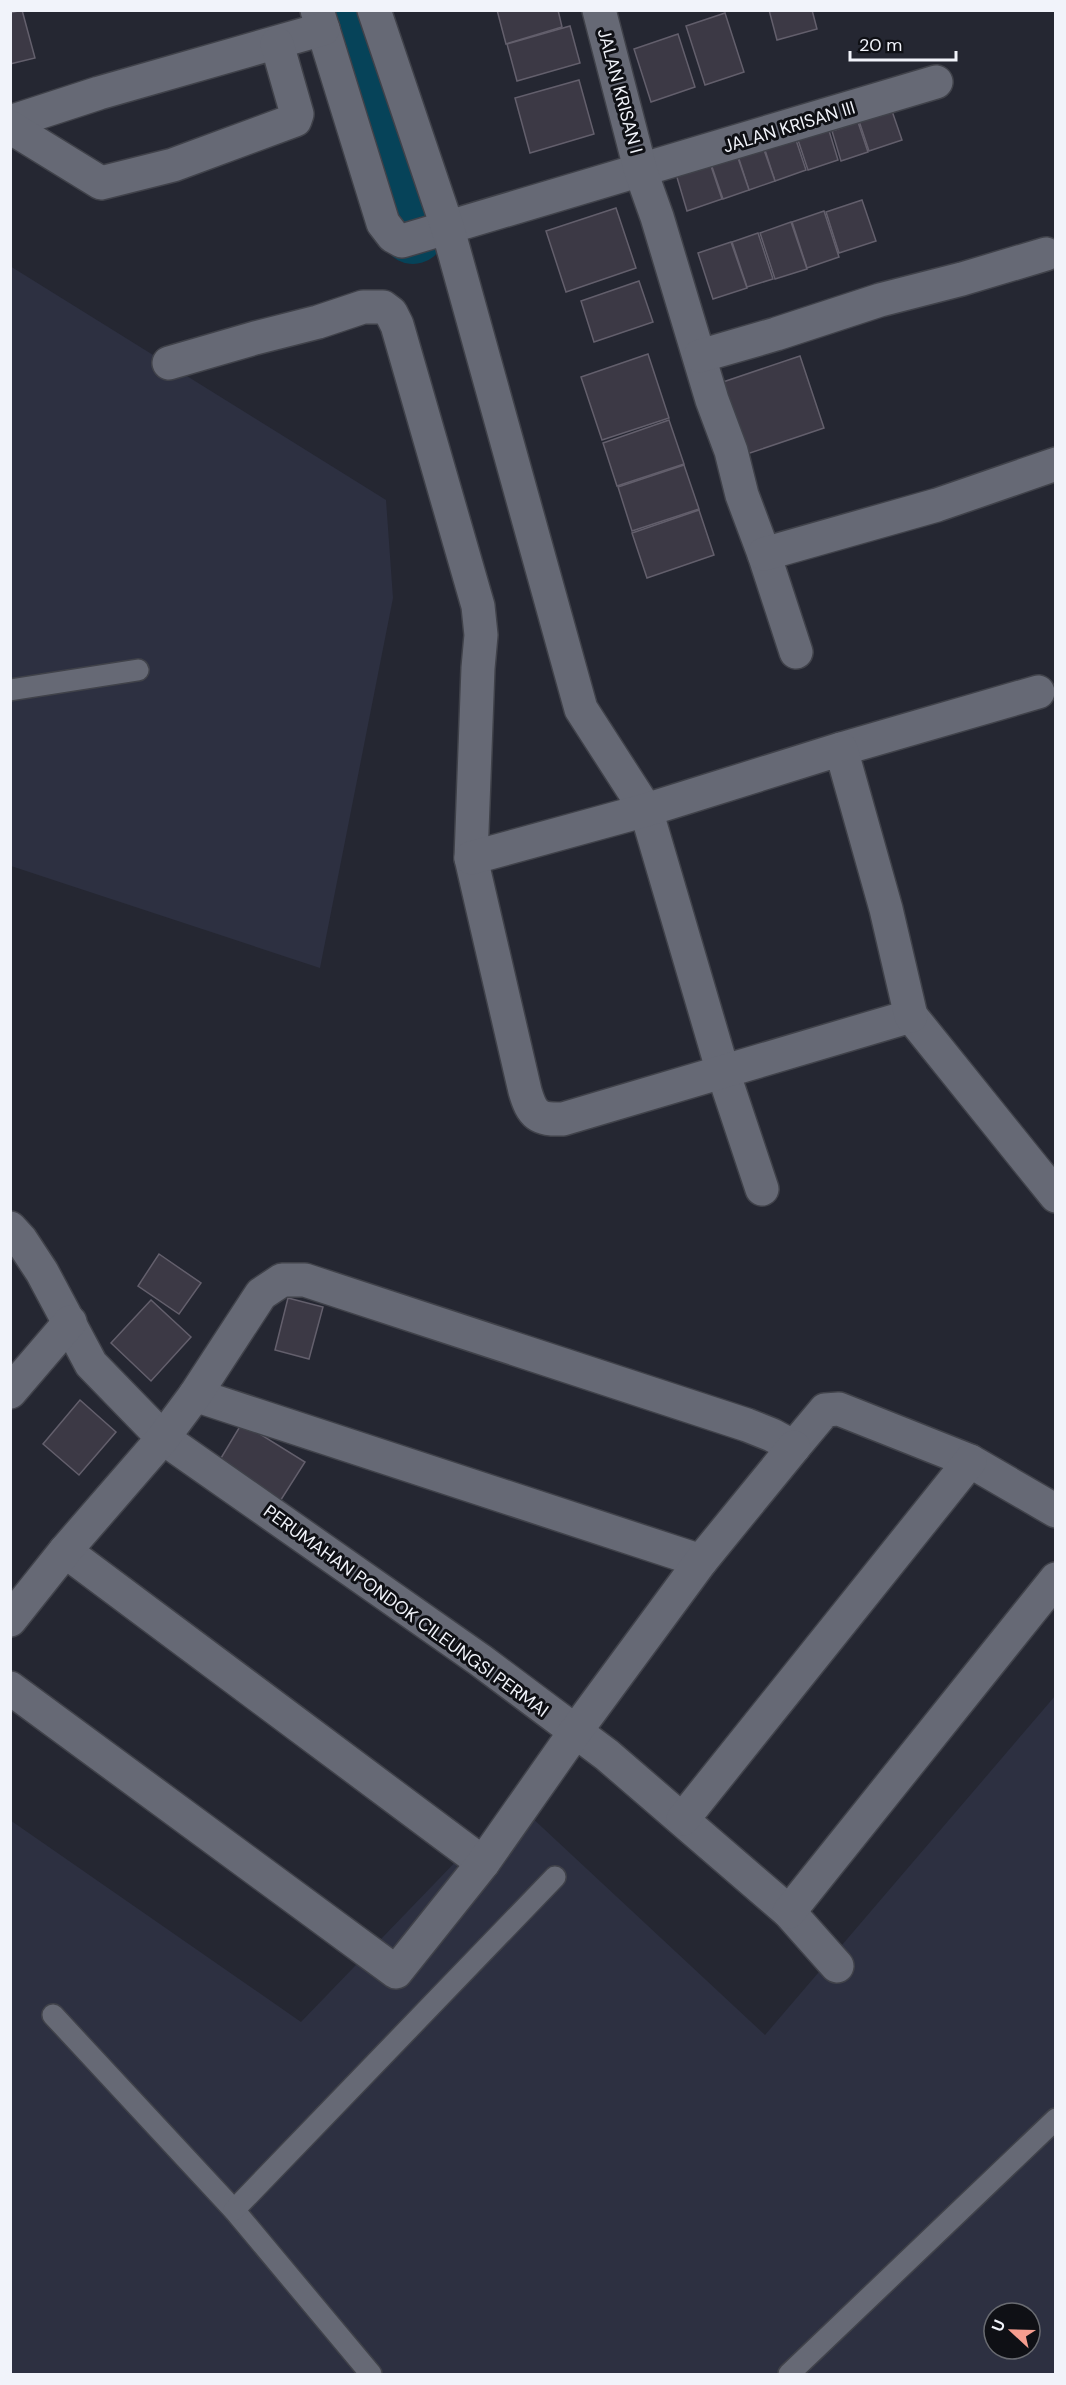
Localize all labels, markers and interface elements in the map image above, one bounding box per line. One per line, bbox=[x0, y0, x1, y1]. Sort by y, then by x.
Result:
scale bar bbox=[850, 24, 956, 62]
street label: JALAN KRISAN I bbox=[592, 26, 648, 156]
text: 20 m bbox=[859, 33, 902, 57]
street label: JALAN KRISAN III bbox=[720, 96, 858, 158]
street label: PERUMAHAN PONDOK CILEUNGSI PERMAI bbox=[259, 1499, 553, 1723]
north arrow bbox=[982, 2301, 1042, 2361]
text: U bbox=[987, 2317, 1010, 2335]

